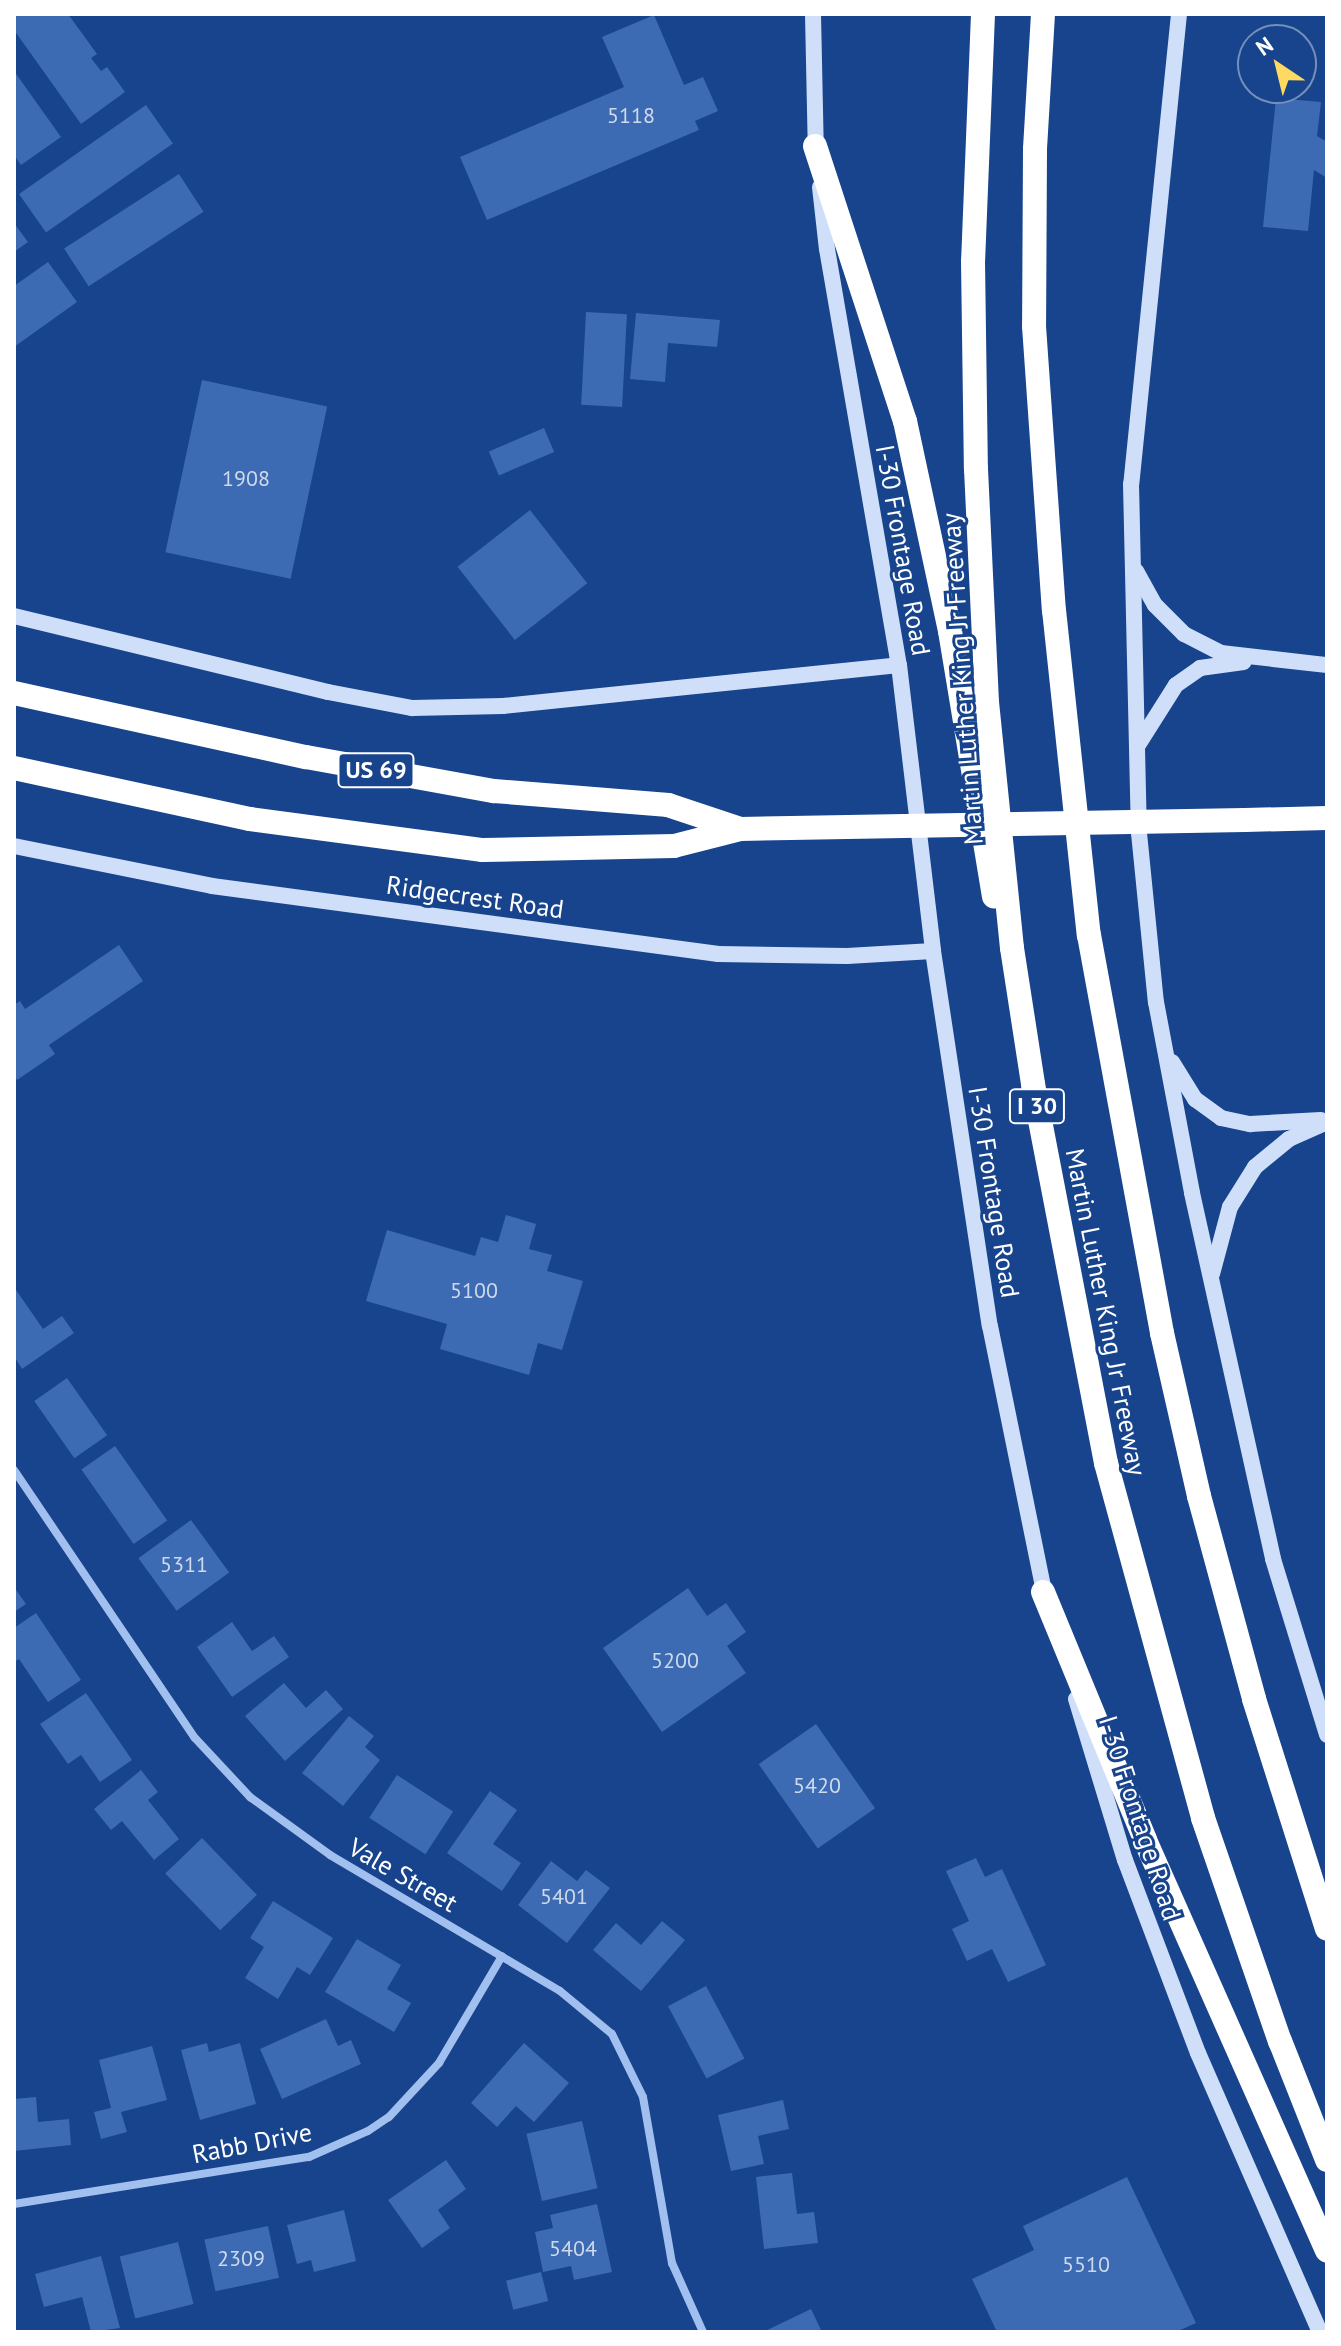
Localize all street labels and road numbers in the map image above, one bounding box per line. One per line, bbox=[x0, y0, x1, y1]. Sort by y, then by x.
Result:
street label: I-30 Frontage Road bbox=[869, 442, 937, 658]
street label: Martin Luther King Jr Freeway bbox=[935, 512, 989, 846]
road number: US 69 bbox=[336, 750, 416, 790]
street label: Ridgecrest Road bbox=[384, 869, 566, 925]
street label: I-30 Frontage Road bbox=[962, 1084, 1026, 1300]
road number: I 30 bbox=[1007, 1086, 1067, 1126]
street label: Martin Luther King Jr Freeway bbox=[1059, 1146, 1153, 1478]
street label: I-30 Frontage Road bbox=[1092, 1712, 1188, 1924]
street label: Vale Street bbox=[343, 1831, 463, 1919]
street label: Rabb Drive bbox=[189, 2116, 315, 2170]

